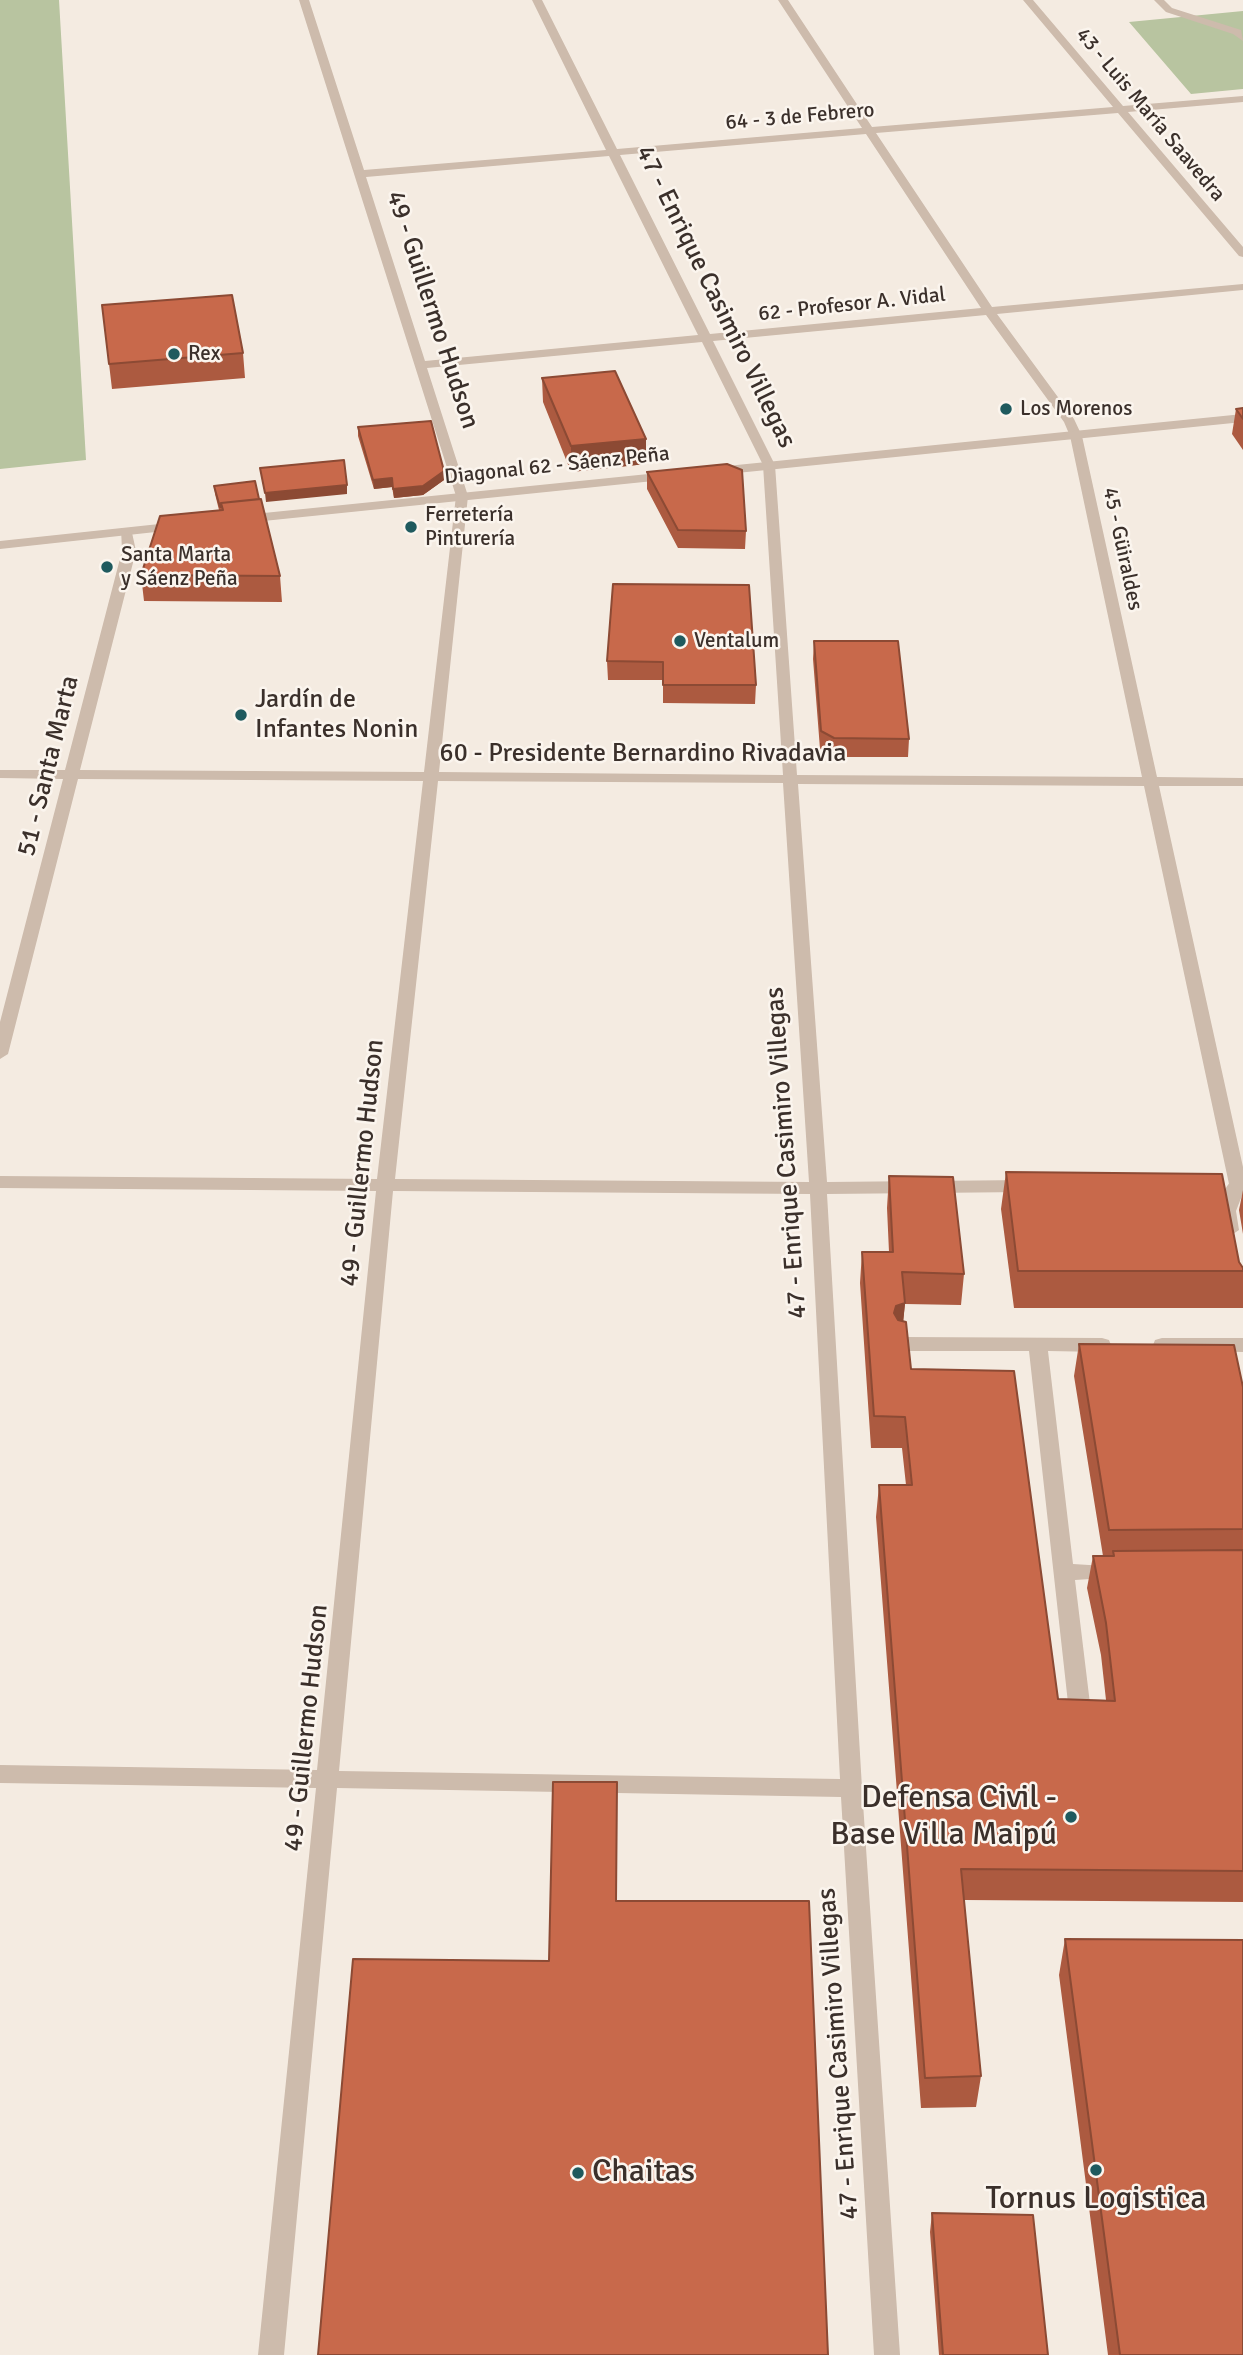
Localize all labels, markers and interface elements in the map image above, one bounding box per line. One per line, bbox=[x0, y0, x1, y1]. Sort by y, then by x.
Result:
street label: 43 - Luis María Saavedra bbox=[1070, 23, 1230, 207]
street label: 64 - 3 de Febrero bbox=[724, 98, 876, 136]
street label: 47 - Enrique Casimiro Villegas bbox=[628, 141, 802, 453]
street label: 49 - Guillermo Hudson bbox=[379, 187, 485, 433]
street label: 62 - Profesor A. Vidal bbox=[757, 283, 947, 327]
place label: Rex bbox=[188, 341, 221, 367]
marker: Rex bbox=[166, 346, 182, 362]
place label: Los Morenos bbox=[1020, 396, 1132, 422]
marker: Los Morenos bbox=[998, 401, 1014, 417]
street label: Diagonal 62 - Sáenz Peña bbox=[443, 442, 671, 490]
street label: 45 - Güiraldes bbox=[1097, 485, 1147, 613]
place label: Ferretería Pinturería bbox=[425, 502, 515, 552]
marker: Ferretería Pinturería bbox=[403, 519, 419, 535]
place label: Santa Marta y Sáenz Peña bbox=[121, 542, 238, 592]
marker: Santa Marta y Sáenz Peña bbox=[99, 559, 115, 575]
place label: Ventalum bbox=[694, 628, 779, 654]
marker: Ventalum bbox=[672, 633, 688, 649]
street label: 51 - Santa Marta bbox=[11, 672, 87, 860]
place label: Jardín de Infantes Nonin bbox=[255, 684, 418, 746]
marker: Jardín de Infantes Nonin bbox=[233, 707, 249, 723]
street label: 60 - Presidente Bernardino Rivadavia bbox=[440, 738, 846, 770]
street label: 47 - Enrique Casimiro Villegas bbox=[760, 986, 814, 1320]
street label: 49 - Guillermo Hudson bbox=[335, 1038, 391, 1288]
street label: 49 - Guillermo Hudson bbox=[279, 1603, 335, 1853]
place label: Defensa Civil - Base Villa Maipú bbox=[830, 1780, 1057, 1855]
marker: Defensa Civil - Base Villa Maipú bbox=[1063, 1809, 1079, 1825]
street label: 47 - Enrique Casimiro Villegas bbox=[812, 1887, 866, 2221]
place label: Chaitas bbox=[592, 2154, 695, 2192]
marker: Tornus Logistica bbox=[1088, 2162, 1104, 2178]
marker: Chaitas bbox=[570, 2165, 586, 2181]
place label: Tornus Logistica bbox=[986, 2181, 1206, 2219]

